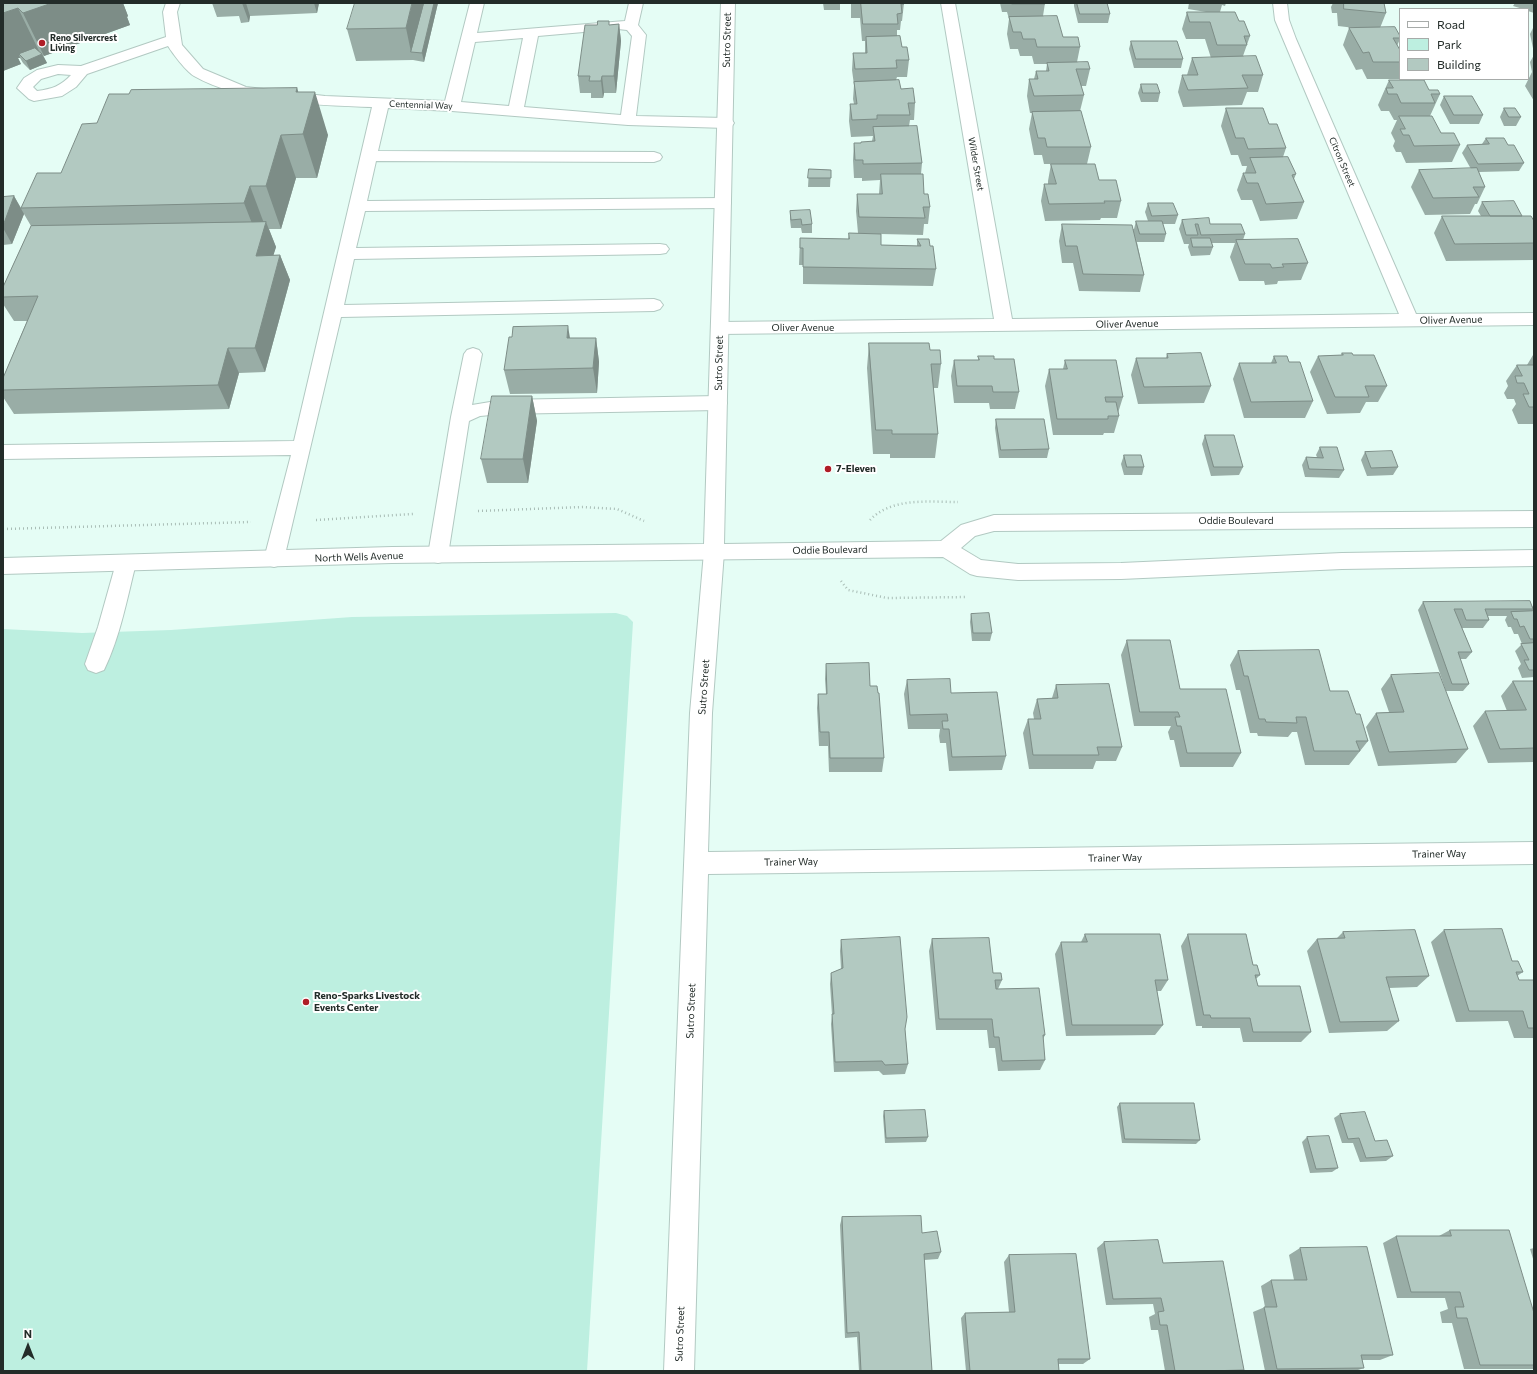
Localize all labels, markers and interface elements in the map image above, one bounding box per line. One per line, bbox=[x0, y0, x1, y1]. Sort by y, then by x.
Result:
legend bbox=[1399, 8, 1529, 80]
street label: Sutro Street bbox=[721, 12, 733, 68]
text: Road bbox=[1437, 17, 1465, 31]
place label: Reno Silvercrest Living bbox=[50, 33, 117, 54]
text: Park bbox=[1437, 37, 1462, 51]
marker: Reno Silvercrest Living bbox=[37, 38, 47, 48]
text: Building bbox=[1437, 57, 1481, 71]
street label: Centennial Way bbox=[389, 98, 453, 112]
street label: Citron Street bbox=[1327, 135, 1357, 189]
street label: Wilder Street bbox=[966, 136, 986, 192]
street label: Oliver Avenue bbox=[1420, 313, 1482, 327]
street label: Oliver Avenue bbox=[1096, 317, 1158, 331]
street label: Oliver Avenue bbox=[772, 322, 834, 334]
street label: Sutro Street bbox=[713, 335, 725, 391]
place label: 7-Eleven bbox=[836, 463, 876, 475]
marker: 7-Eleven bbox=[823, 464, 833, 474]
street label: Oddie Boulevard bbox=[1198, 515, 1274, 527]
street label: Oddie Boulevard bbox=[792, 543, 868, 557]
street label: North Wells Avenue bbox=[314, 549, 404, 565]
street label: Sutro Street bbox=[696, 659, 712, 715]
street label: Trainer Way bbox=[1412, 848, 1466, 860]
street label: Trainer Way bbox=[1088, 852, 1142, 864]
street label: Trainer Way bbox=[764, 856, 818, 868]
street label: Sutro Street bbox=[684, 983, 698, 1039]
place label: Reno-Sparks Livestock Events Center bbox=[314, 990, 420, 1014]
marker: Reno-Sparks Livestock Events Center bbox=[301, 997, 311, 1007]
street label: Sutro Street bbox=[673, 1306, 687, 1362]
north arrow bbox=[8, 1326, 48, 1366]
text: N bbox=[24, 1327, 32, 1340]

